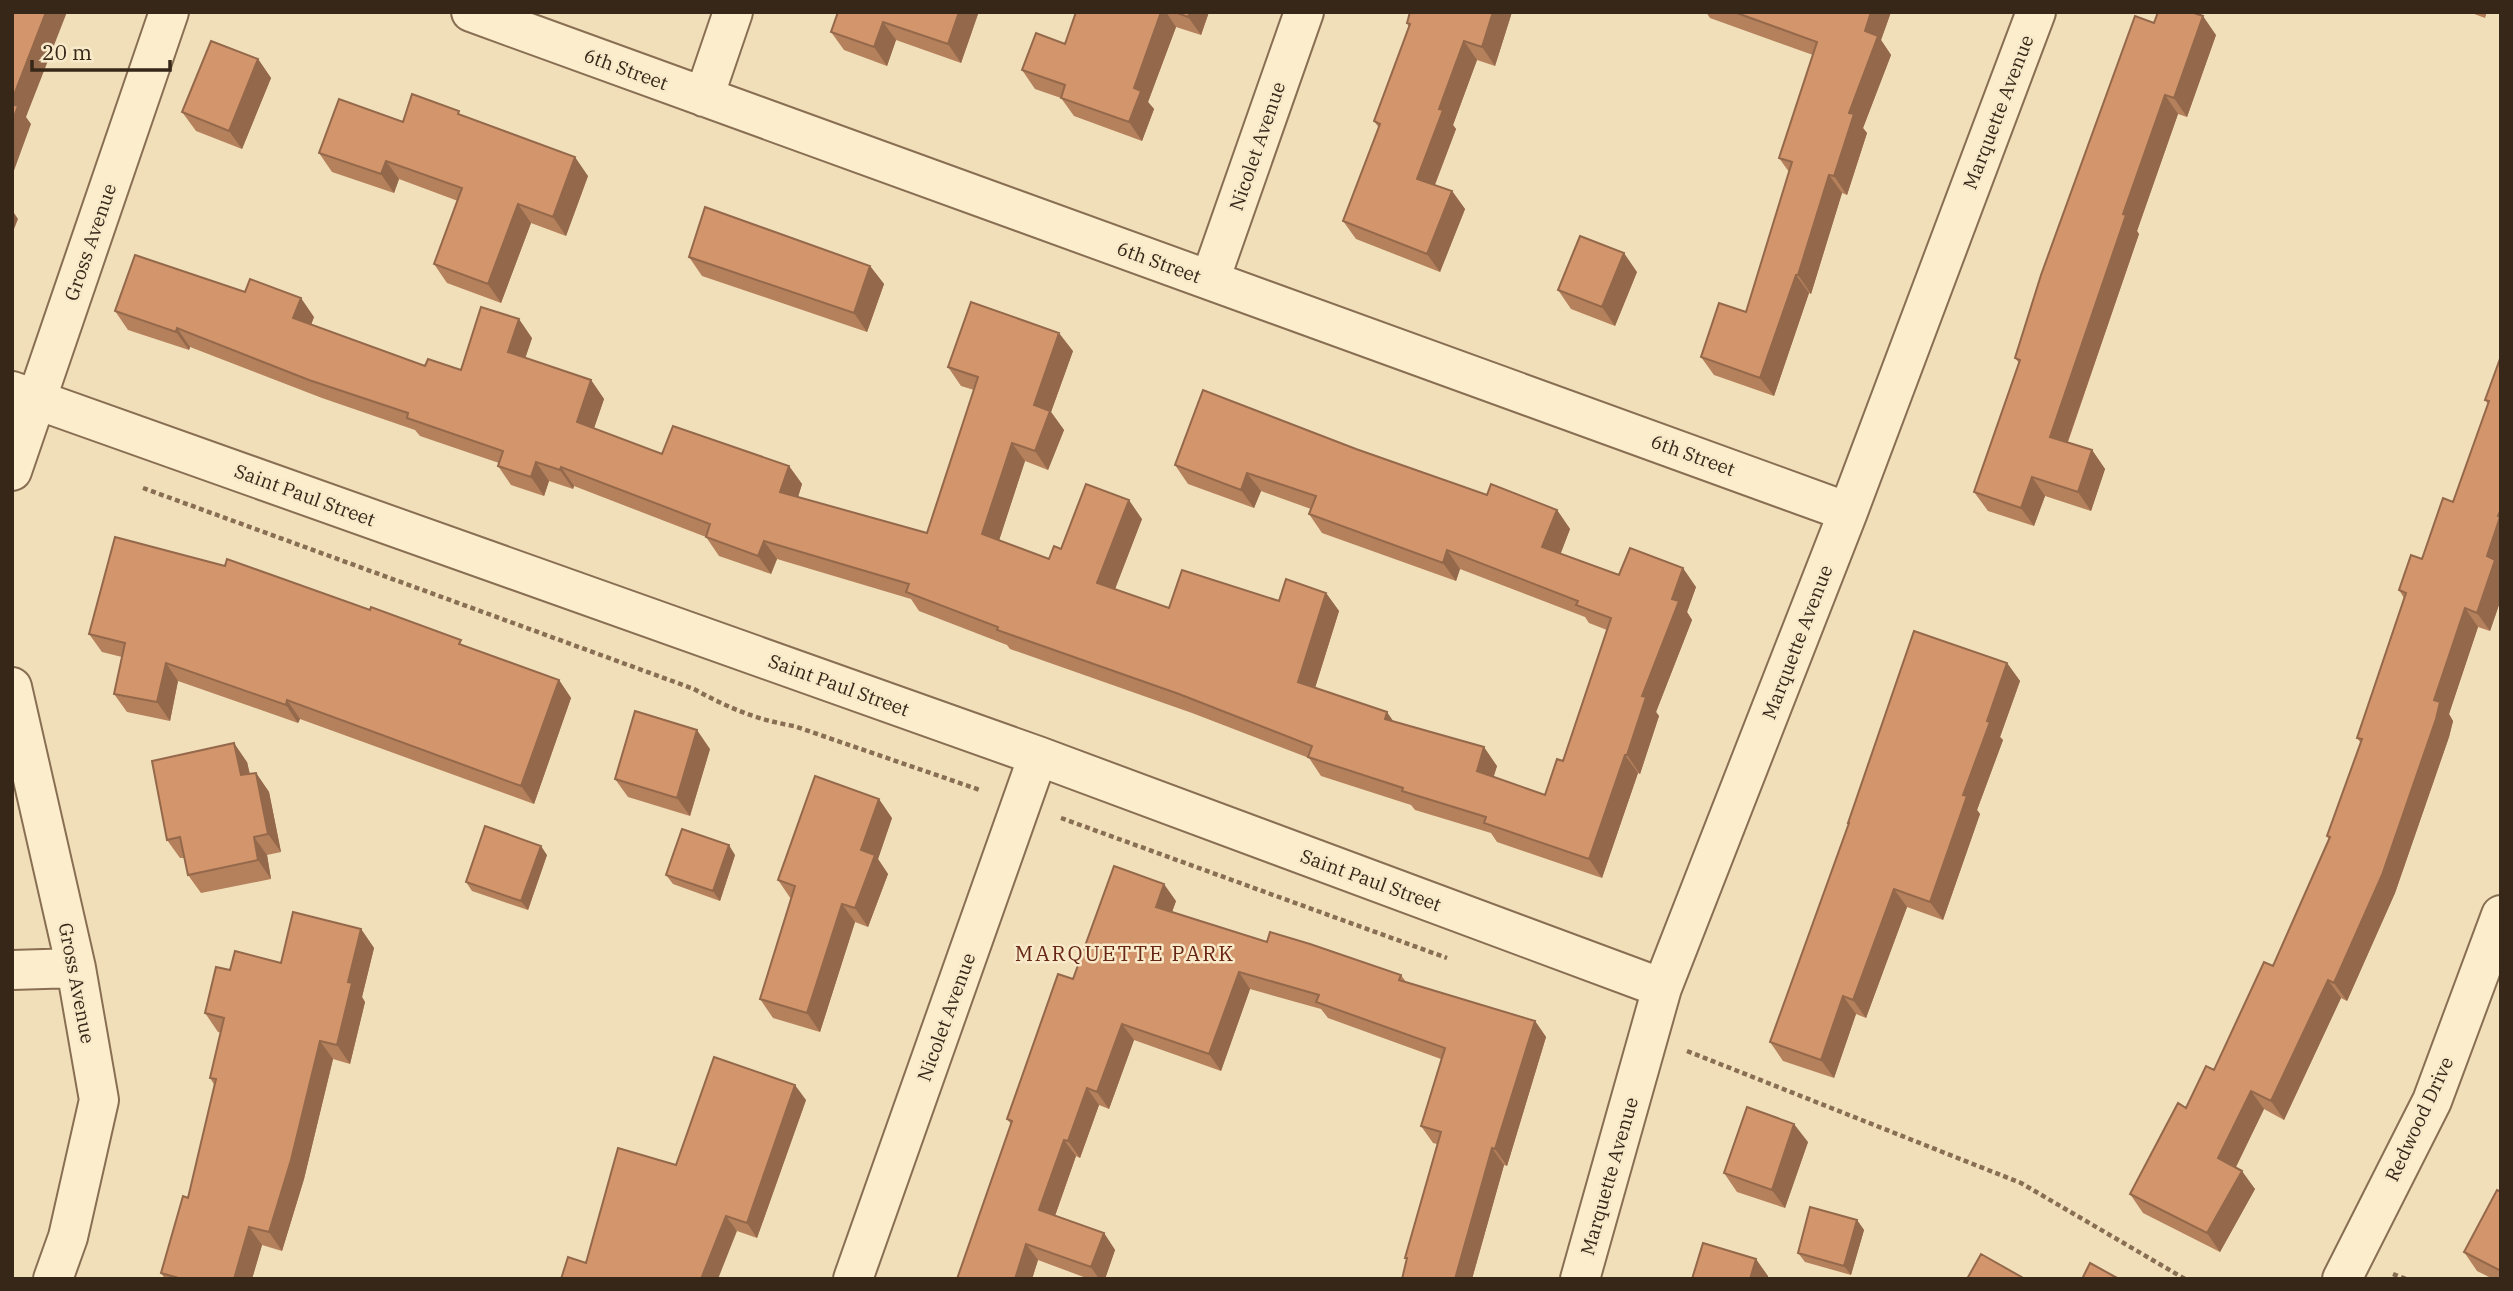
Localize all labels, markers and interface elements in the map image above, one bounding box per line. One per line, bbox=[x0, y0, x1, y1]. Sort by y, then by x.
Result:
scale bar bbox=[32, 28, 170, 72]
street label: Marquette Avenue bbox=[1958, 31, 2038, 193]
text: 20 m bbox=[42, 38, 92, 66]
street label: 6th Street bbox=[581, 43, 672, 95]
street label: Nicolet Avenue bbox=[1224, 78, 1290, 214]
street label: Gross Avenue bbox=[59, 180, 121, 304]
street label: 6th Street bbox=[1114, 236, 1205, 288]
street label: 6th Street bbox=[1648, 429, 1739, 481]
street label: Saint Paul Street bbox=[231, 458, 379, 532]
street label: Marquette Avenue bbox=[1757, 561, 1837, 723]
street label: Saint Paul Street bbox=[765, 648, 913, 722]
street label: Saint Paul Street bbox=[1297, 843, 1445, 917]
street label: Gross Avenue bbox=[54, 921, 100, 1045]
district label: MARQUETTE PARK bbox=[1015, 939, 1235, 967]
street label: Nicolet Avenue bbox=[912, 950, 980, 1084]
street label: Redwood Drive bbox=[2380, 1053, 2458, 1185]
street label: Marquette Avenue bbox=[1575, 1094, 1643, 1258]

